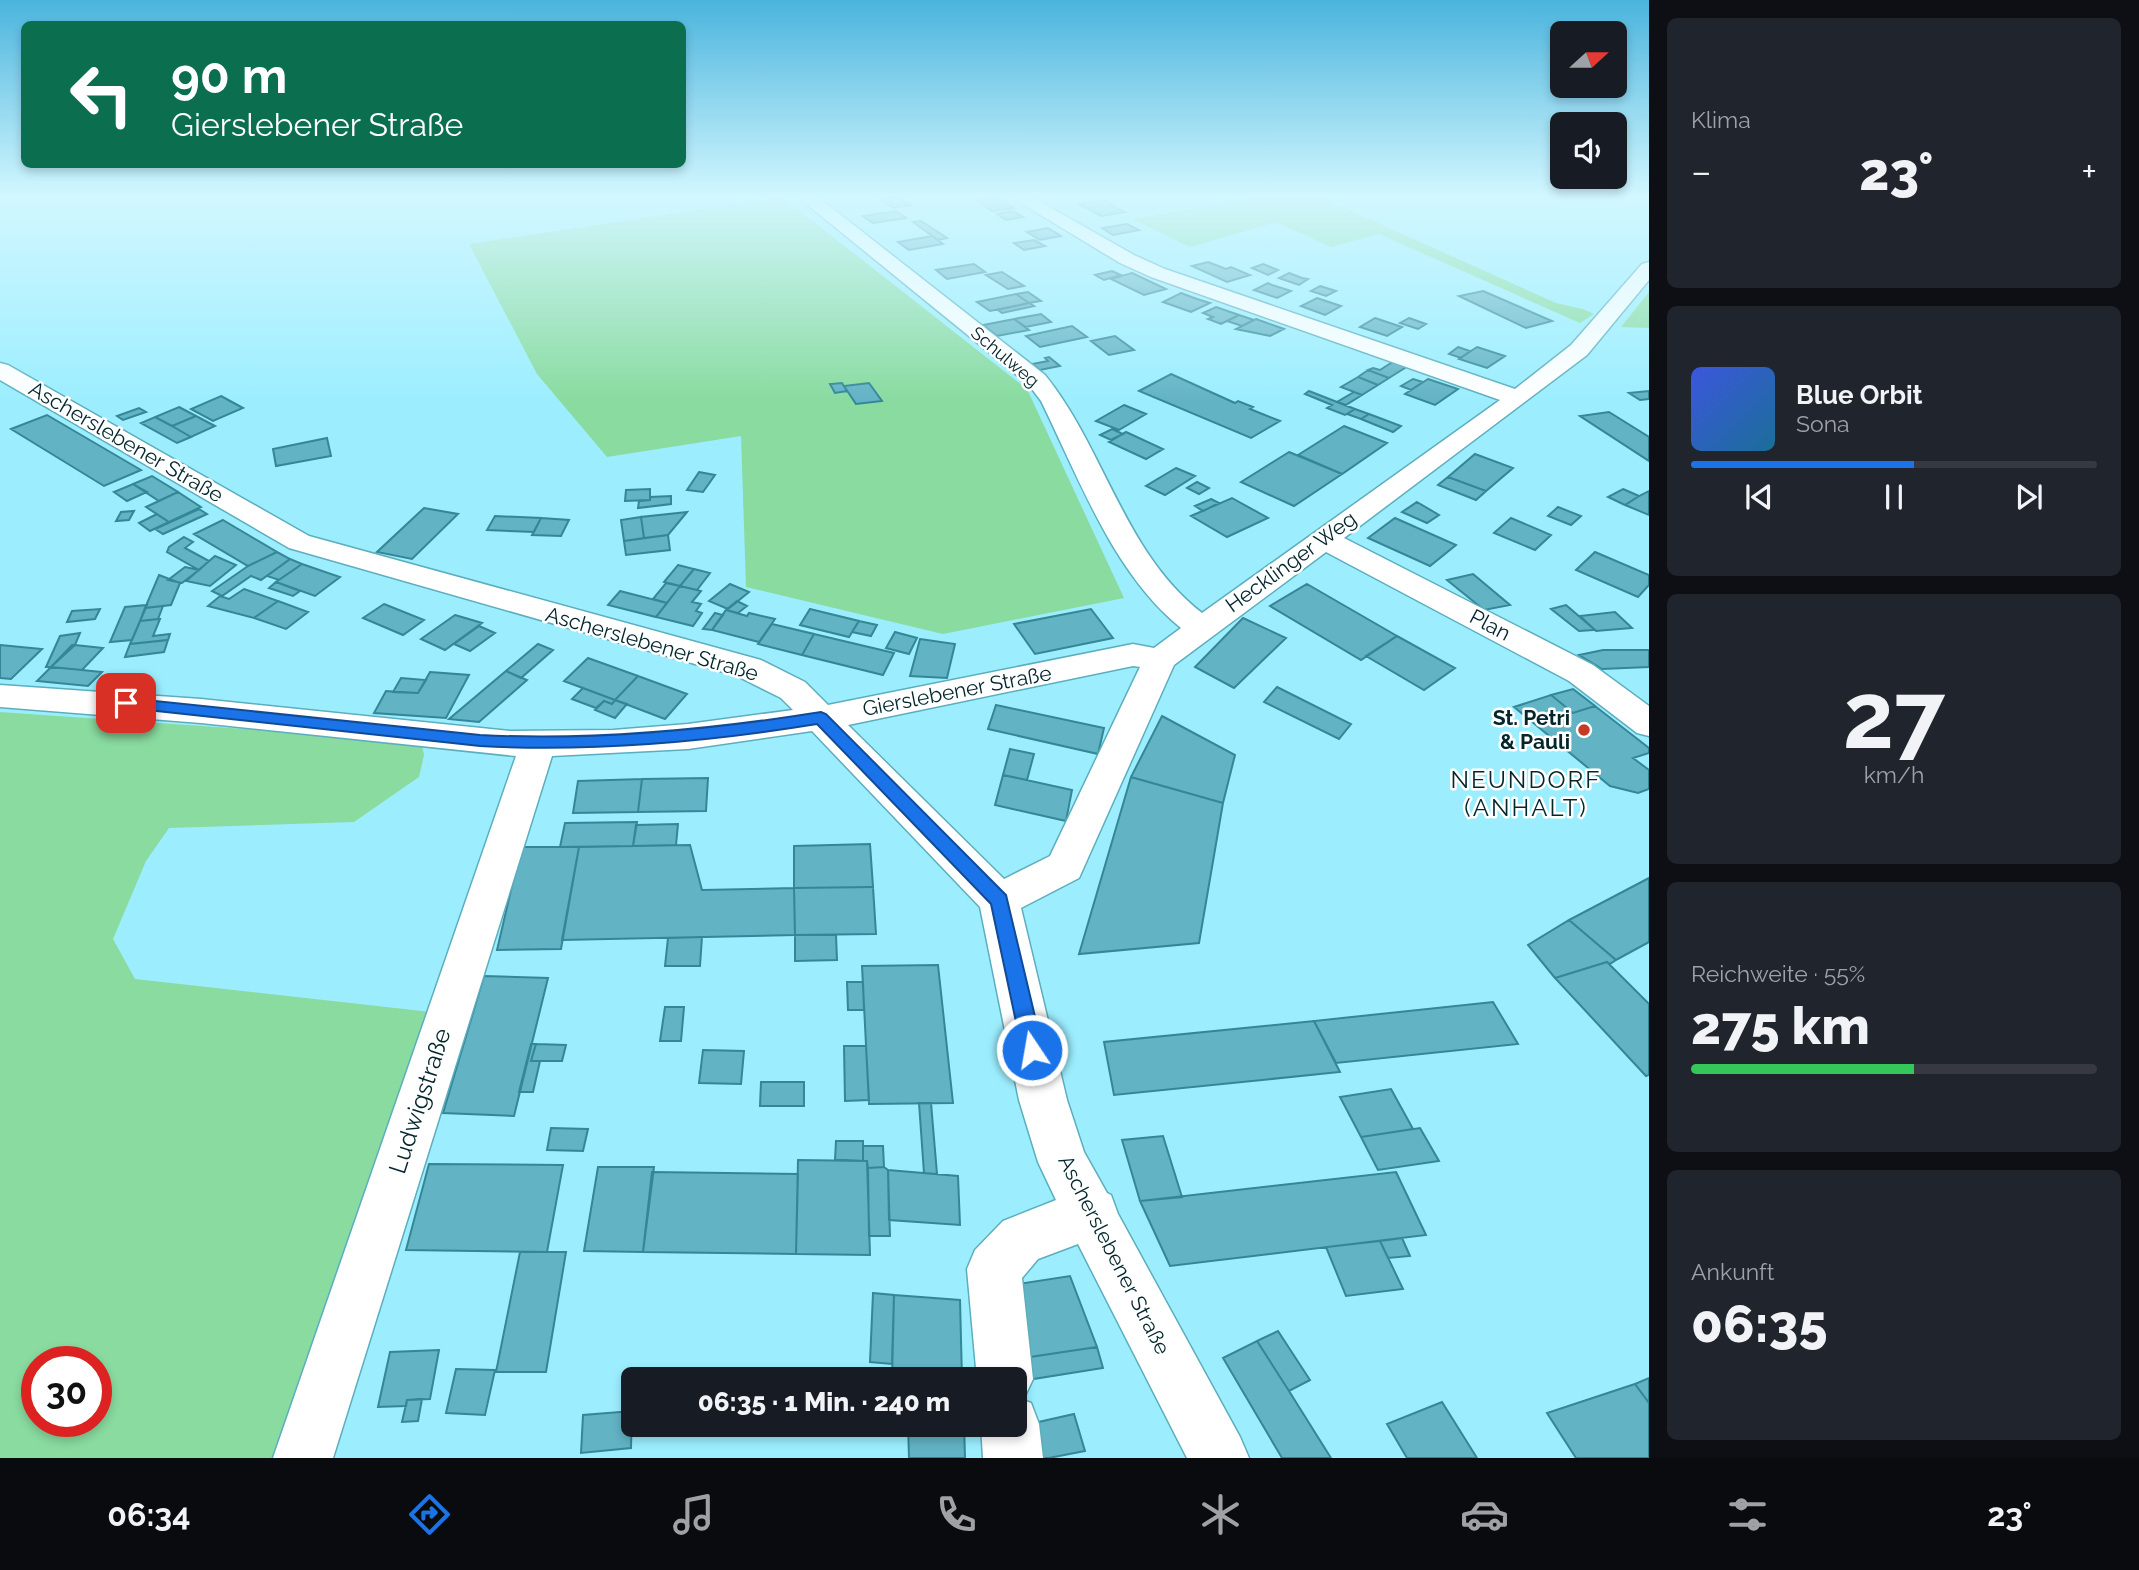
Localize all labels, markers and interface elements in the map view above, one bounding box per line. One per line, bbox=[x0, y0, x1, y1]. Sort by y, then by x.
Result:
north arrow bbox=[1550, 21, 1628, 98]
map controls bbox=[1550, 21, 1627, 189]
text: 90 m bbox=[171, 47, 287, 104]
icon: left bbox=[56, 49, 147, 140]
text: Gierslebener Straße bbox=[171, 106, 463, 143]
text: Klima bbox=[1691, 106, 1751, 133]
button: sound bbox=[1550, 112, 1627, 189]
text: 23° bbox=[1859, 141, 1933, 202]
text: − bbox=[1691, 149, 1711, 194]
text: + bbox=[2081, 149, 2097, 194]
street label: Schulweg bbox=[967, 322, 1044, 391]
street label: Ascherslebener Straße bbox=[25, 376, 228, 507]
text: Blue Orbit bbox=[1796, 380, 1923, 410]
text: Sona bbox=[1796, 410, 1850, 437]
icon: previous bbox=[1740, 478, 1778, 516]
icon: pause bbox=[1875, 478, 1913, 516]
icon: next bbox=[2010, 478, 2048, 516]
street label: Hecklinger Weg bbox=[1220, 506, 1361, 617]
street label: Ascherslebener Straße bbox=[543, 601, 761, 686]
street label: Plan bbox=[1466, 604, 1515, 646]
street label: Gierslebener Straße bbox=[860, 660, 1053, 721]
text: 27 bbox=[1843, 662, 1945, 769]
pin bbox=[96, 673, 156, 733]
icon: arrive bbox=[107, 684, 145, 722]
place label: St. Petri & Pauli bbox=[1493, 705, 1570, 754]
marker: St. Petri & Pauli bbox=[1576, 722, 1592, 738]
text: km/h bbox=[1864, 761, 1924, 788]
district label: NEUNDORF (ANHALT) bbox=[1451, 765, 1601, 822]
text: Reichweite · 55% bbox=[1691, 960, 1865, 987]
text: 275 km bbox=[1691, 995, 1870, 1056]
position arrow bbox=[995, 1013, 1069, 1087]
street label: Ludwigstraße bbox=[382, 1025, 457, 1177]
street label: Ascherslebener Straße bbox=[1053, 1151, 1176, 1359]
text: Ankunft bbox=[1691, 1258, 1774, 1285]
text: 06:35 bbox=[1691, 1293, 1827, 1354]
speed limit sign: 30 bbox=[21, 1346, 112, 1437]
text: 06:35 · 1 Min. · 240 m bbox=[698, 1387, 950, 1417]
icon: directions bbox=[405, 1490, 454, 1539]
icon: music bbox=[669, 1490, 718, 1539]
icon: phone bbox=[932, 1490, 981, 1539]
icon: climate bbox=[1196, 1490, 1245, 1539]
icon: car bbox=[1460, 1490, 1509, 1539]
icon: filters bbox=[1723, 1490, 1772, 1539]
text: 06:34 bbox=[107, 1496, 190, 1533]
text: 23° bbox=[1987, 1496, 2032, 1533]

